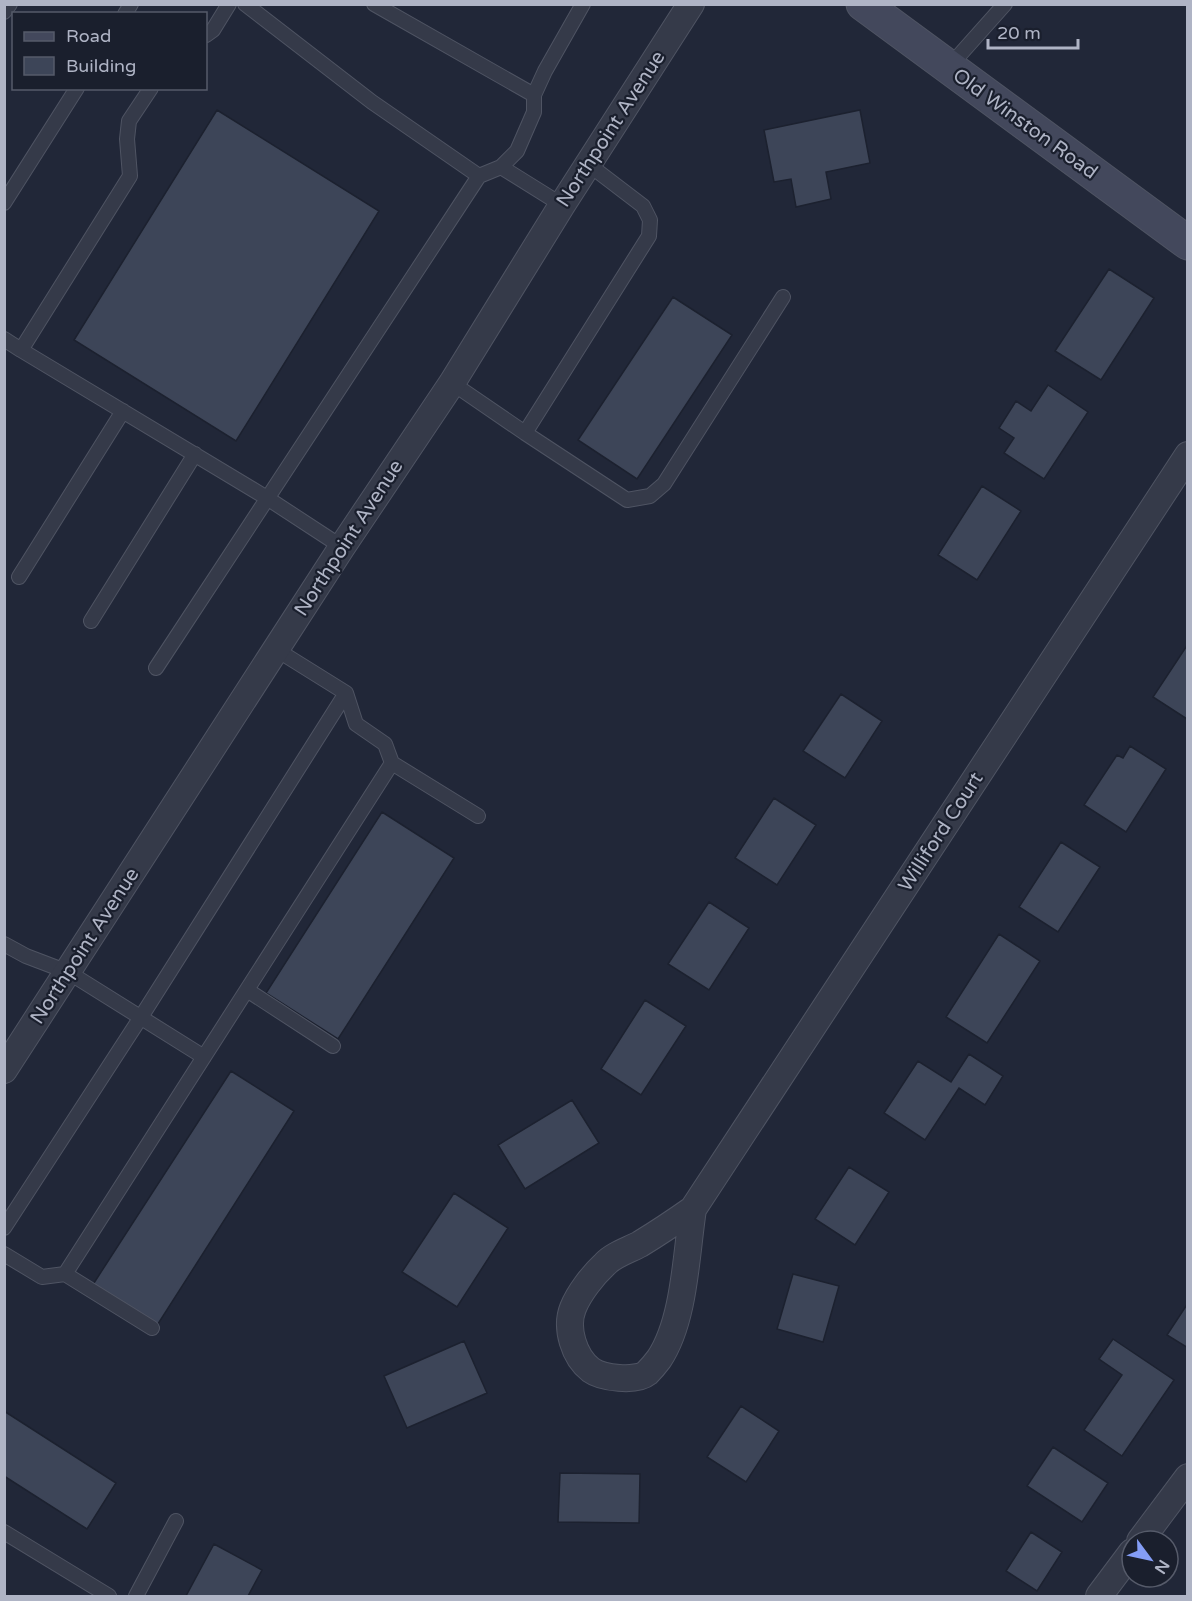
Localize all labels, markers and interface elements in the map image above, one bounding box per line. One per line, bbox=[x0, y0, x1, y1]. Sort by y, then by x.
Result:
legend bbox=[12, 12, 207, 90]
scale bar bbox=[988, 12, 1078, 50]
text: 20 m bbox=[997, 22, 1041, 44]
text: Road bbox=[66, 25, 111, 47]
street label: Northpoint Avenue bbox=[551, 46, 671, 212]
text: Building bbox=[66, 55, 136, 77]
street label: Old Winston Road bbox=[948, 63, 1102, 185]
street label: Northpoint Avenue bbox=[289, 455, 409, 621]
street label: Williford Court bbox=[893, 767, 989, 896]
street label: Northpoint Avenue bbox=[25, 863, 145, 1029]
north arrow bbox=[1120, 1529, 1180, 1589]
text: N bbox=[1150, 1556, 1174, 1577]

